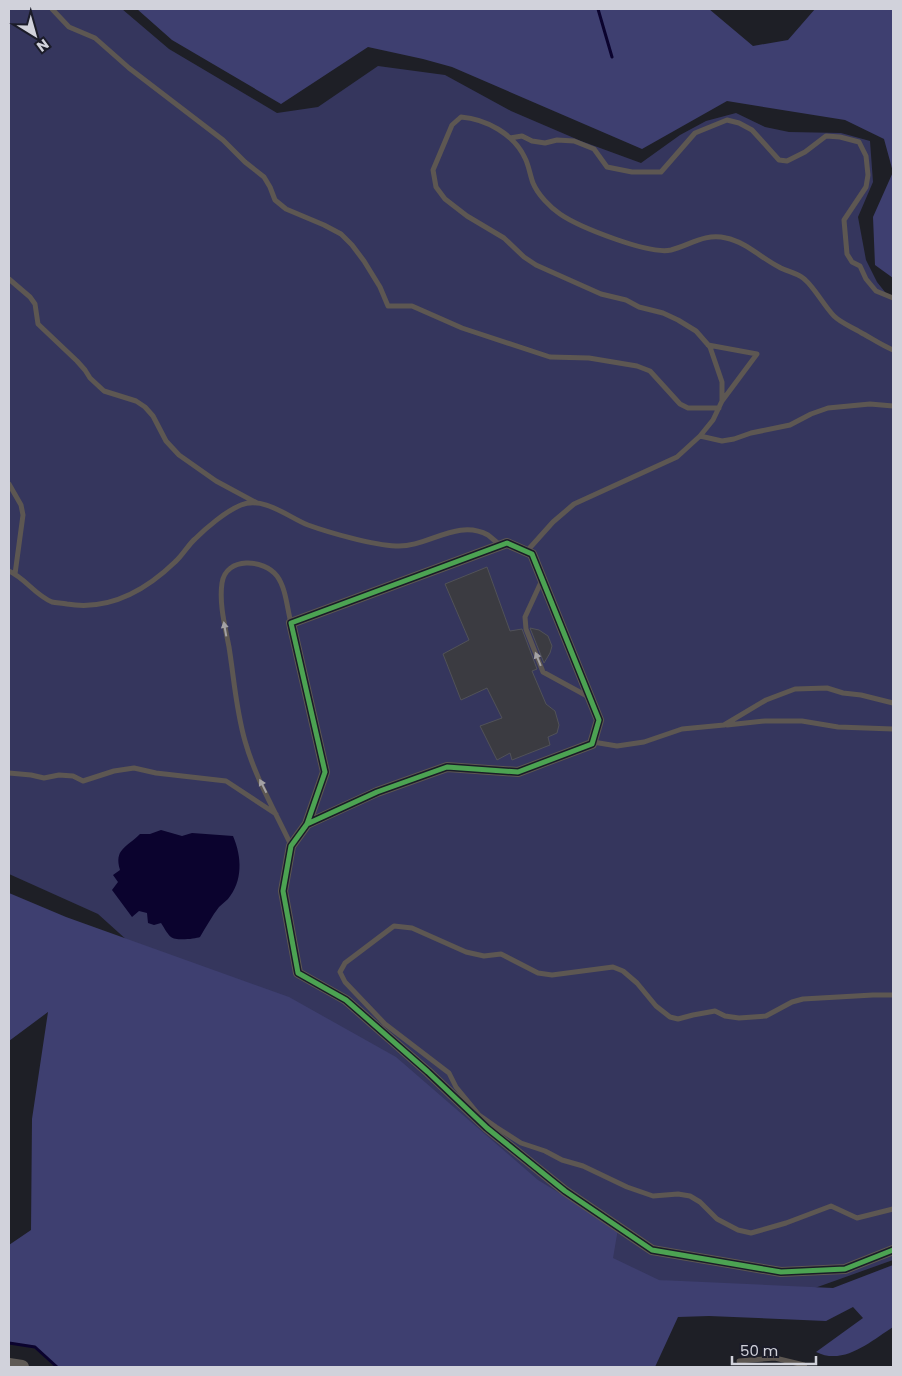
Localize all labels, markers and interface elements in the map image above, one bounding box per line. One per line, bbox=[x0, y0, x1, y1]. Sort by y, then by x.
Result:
north arrow bbox=[10, 10, 60, 60]
text: N bbox=[33, 34, 53, 57]
one-way arrow bbox=[221, 620, 229, 636]
one-way arrow bbox=[534, 651, 542, 666]
one-way arrow bbox=[259, 779, 267, 793]
scale bar bbox=[732, 1334, 816, 1366]
text: 50 m bbox=[740, 1340, 778, 1361]

